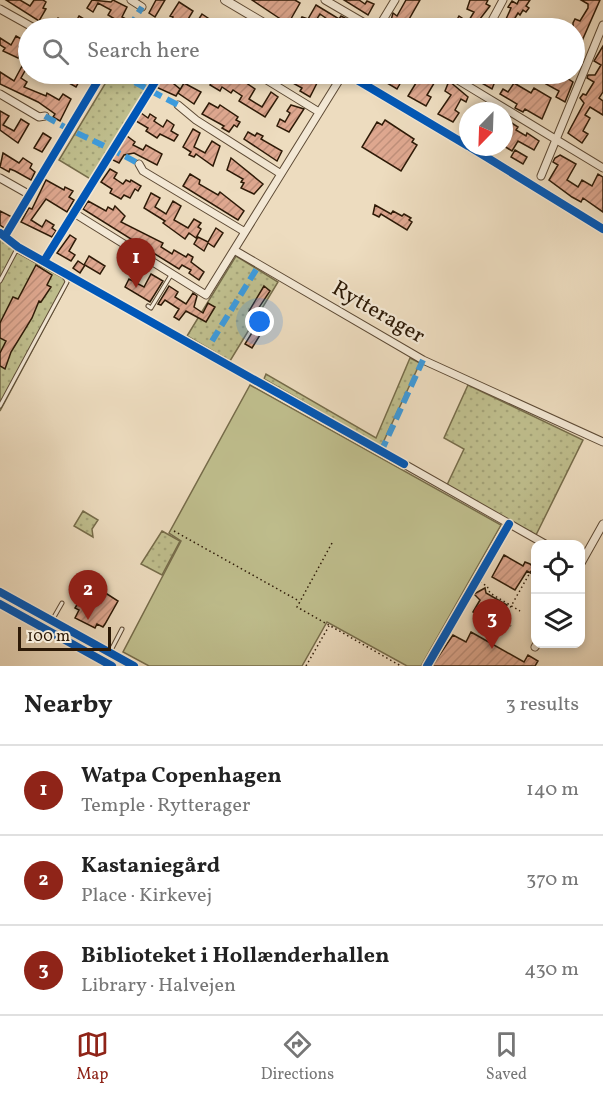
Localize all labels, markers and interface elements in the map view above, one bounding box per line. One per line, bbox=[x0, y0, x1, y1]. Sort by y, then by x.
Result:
search box bbox=[18, 18, 585, 84]
icon: search bbox=[39, 35, 72, 68]
text: Search here bbox=[87, 36, 200, 67]
north arrow bbox=[459, 102, 513, 156]
pin: 1 bbox=[116, 238, 156, 288]
street label: Rytterager bbox=[326, 274, 430, 352]
your location bbox=[245, 307, 274, 336]
map controls bbox=[531, 540, 585, 648]
button: locate bbox=[531, 540, 585, 594]
pin: 2 bbox=[68, 570, 107, 620]
button: layers bbox=[531, 594, 585, 648]
pin: 3 bbox=[472, 600, 512, 649]
scale bar bbox=[18, 624, 111, 652]
text: 100 m bbox=[27, 626, 70, 648]
text: Nearby bbox=[24, 687, 113, 723]
text: 3 results bbox=[505, 691, 579, 719]
text: Watpa Copenhagen bbox=[81, 761, 282, 792]
text: 1 bbox=[39, 776, 48, 804]
text: 140 m bbox=[526, 776, 579, 804]
text: Temple · Rytterager bbox=[81, 792, 250, 820]
text: Kastaniegård bbox=[81, 851, 220, 882]
text: 2 bbox=[38, 866, 49, 894]
text: 370 m bbox=[526, 866, 579, 894]
text: Place · Kirkevej bbox=[81, 882, 212, 910]
text: Biblioteket i Hollænderhallen bbox=[81, 941, 389, 972]
text: 3 bbox=[38, 956, 49, 984]
text: 430 m bbox=[524, 956, 579, 984]
text: Library · Halvejen bbox=[81, 972, 236, 1000]
tab: Map bbox=[76, 1028, 109, 1086]
tab: Directions bbox=[261, 1028, 334, 1086]
tab: Saved bbox=[486, 1028, 527, 1086]

